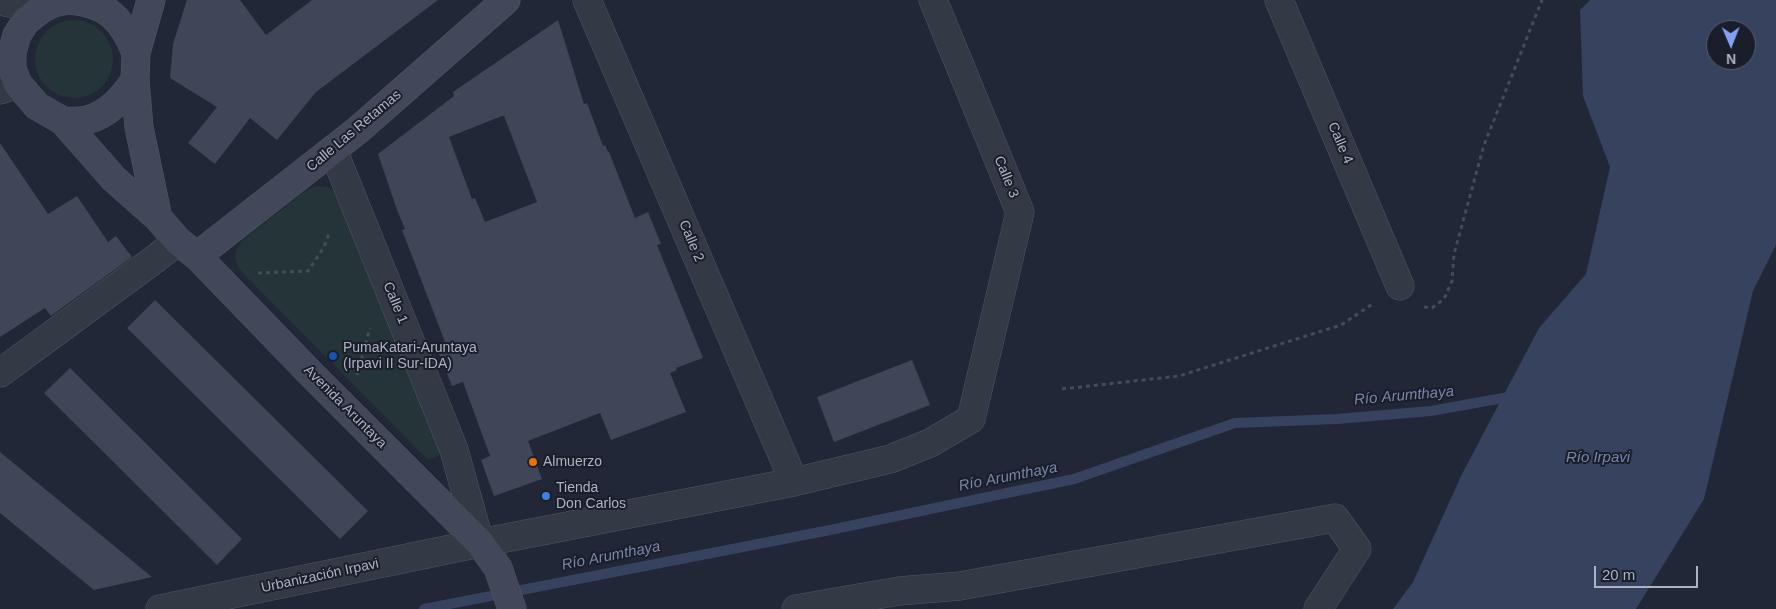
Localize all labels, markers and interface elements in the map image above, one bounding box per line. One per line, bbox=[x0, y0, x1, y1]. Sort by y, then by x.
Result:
north arrow bbox=[1706, 20, 1756, 70]
text: N bbox=[1726, 51, 1736, 67]
street label: Calle Las Retamas bbox=[303, 87, 405, 175]
street label: Calle 4 bbox=[1324, 120, 1356, 166]
street label: Calle 3 bbox=[990, 154, 1022, 200]
street label: Calle 2 bbox=[675, 218, 707, 264]
street label: Calle 1 bbox=[379, 280, 411, 326]
place label: PumaKatari-Aruntaya (Irpavi II Sur-IDA) bbox=[343, 340, 477, 372]
marker: PumaKatari-Aruntaya (Irpavi II Sur-IDA) bbox=[327, 350, 339, 362]
street label: Avenida Aruntaya bbox=[300, 362, 390, 452]
water label: Río Arumthaya bbox=[1353, 383, 1455, 409]
water label: Río Irpavi bbox=[1566, 449, 1630, 467]
place label: Almuerzo bbox=[543, 454, 602, 470]
marker: Almuerzo bbox=[527, 456, 539, 468]
water label: Río Arumthaya bbox=[957, 459, 1059, 495]
place label: Tienda Don Carlos bbox=[556, 480, 626, 512]
marker: Tienda Don Carlos bbox=[540, 490, 552, 502]
water label: Río Arumthaya bbox=[560, 538, 662, 574]
street label: Urbanización Irpavi bbox=[260, 555, 380, 597]
scale bar bbox=[1596, 556, 1700, 588]
text: 20 m bbox=[1602, 566, 1635, 583]

